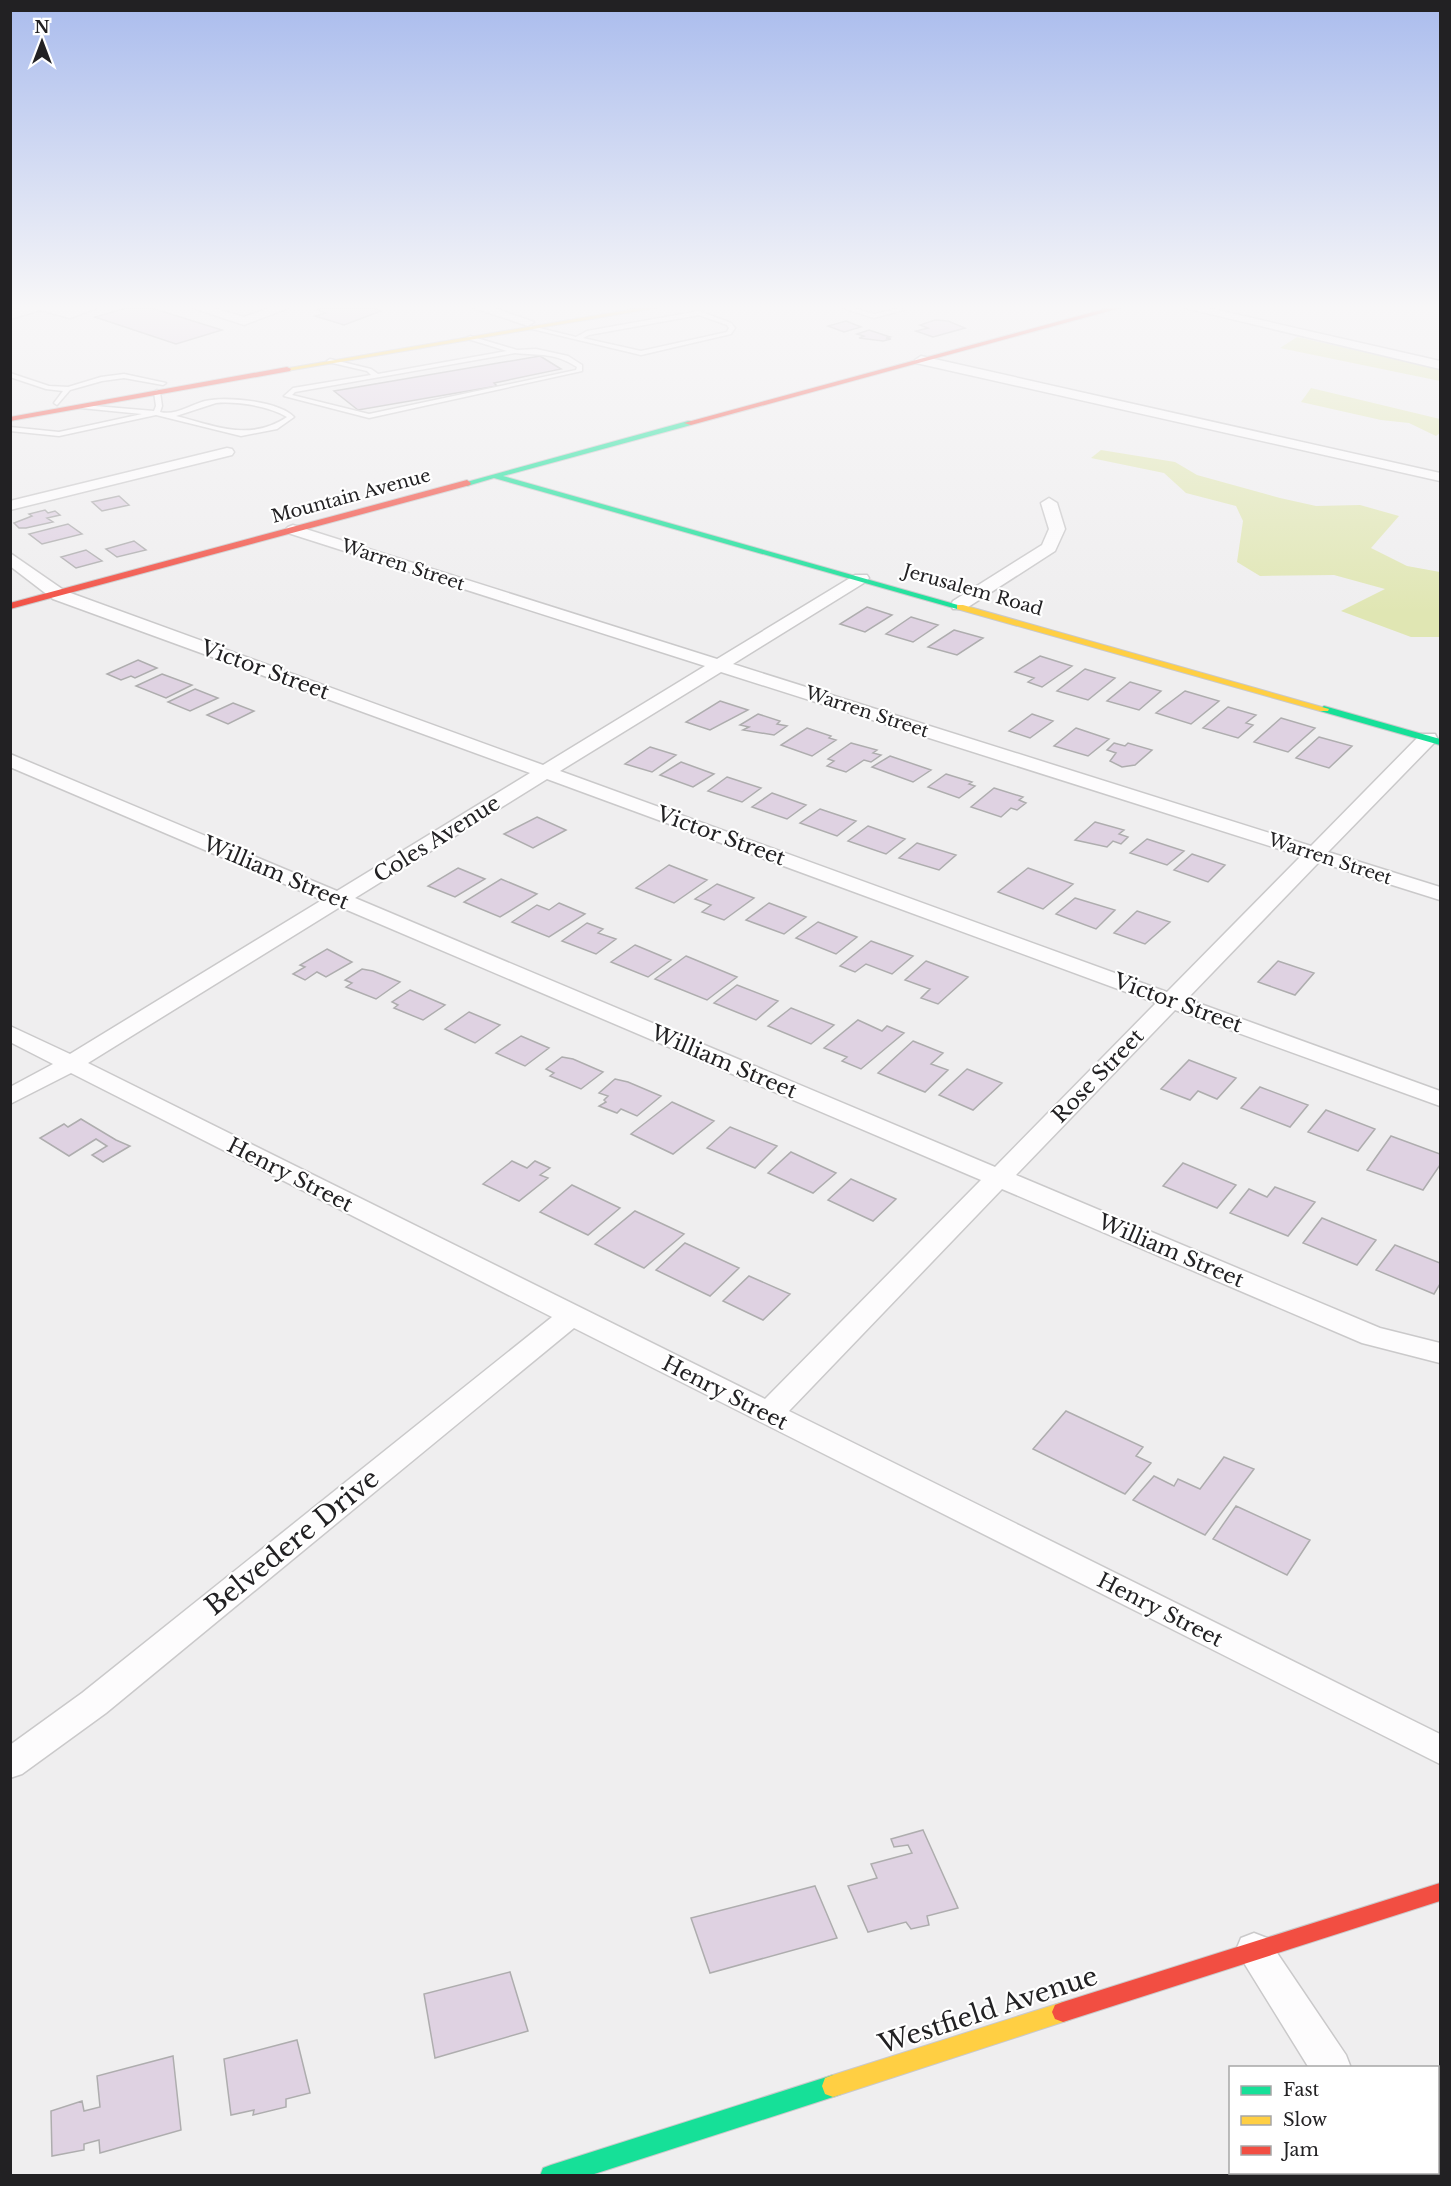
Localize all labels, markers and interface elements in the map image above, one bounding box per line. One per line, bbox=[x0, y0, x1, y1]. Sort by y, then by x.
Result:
north arrow bbox=[12, 12, 72, 72]
text: N bbox=[34, 17, 50, 37]
street label: Mountain Avenue bbox=[269, 464, 433, 528]
street label: Warren Street bbox=[338, 534, 468, 595]
street label: Jerusalem Road bbox=[899, 559, 1045, 620]
street label: Victor Street bbox=[196, 634, 333, 705]
street label: Warren Street bbox=[802, 681, 932, 742]
street label: Coles Avenue bbox=[369, 790, 505, 888]
street label: Victor Street bbox=[652, 800, 789, 871]
street label: Warren Street bbox=[1265, 828, 1395, 889]
street label: William Street bbox=[198, 830, 353, 915]
street label: Victor Street bbox=[1109, 967, 1246, 1038]
street label: William Street bbox=[646, 1019, 801, 1104]
street label: Rose Street bbox=[1047, 1023, 1149, 1128]
street label: Henry Street bbox=[223, 1132, 357, 1218]
street label: William Street bbox=[1093, 1208, 1248, 1293]
street label: Henry Street bbox=[658, 1350, 792, 1436]
street label: Belvedere Drive bbox=[199, 1462, 385, 1622]
street label: Henry Street bbox=[1093, 1567, 1227, 1653]
street label: Westfield Avenue bbox=[874, 1959, 1102, 2061]
legend bbox=[1229, 2066, 1439, 2174]
text: Fast bbox=[1283, 2079, 1320, 2101]
text: Slow bbox=[1283, 2109, 1328, 2131]
text: Jam bbox=[1281, 2139, 1319, 2161]

